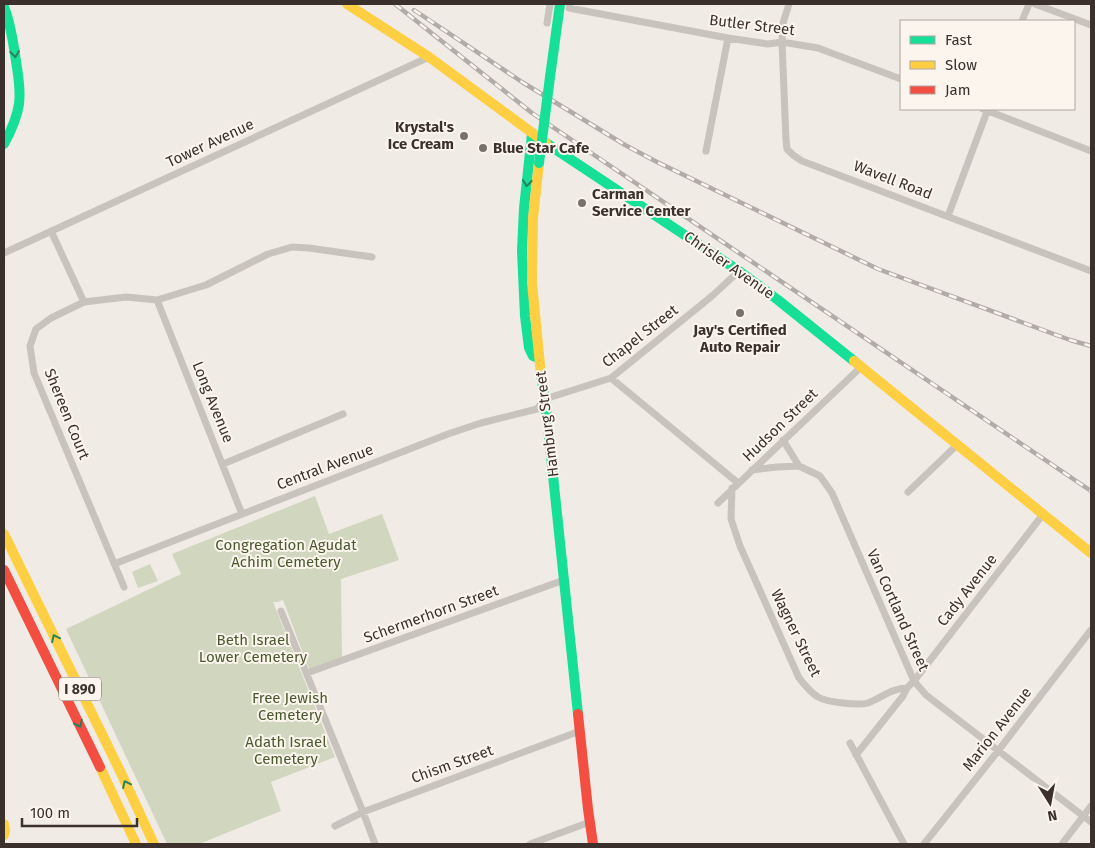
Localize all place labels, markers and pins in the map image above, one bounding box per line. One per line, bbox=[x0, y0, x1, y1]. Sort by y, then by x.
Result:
place label: Krystal's Ice Cream bbox=[388, 118, 454, 153]
marker: Krystal's Ice Cream bbox=[458, 130, 470, 142]
place label: Blue Star Cafe bbox=[493, 139, 589, 157]
marker: Blue Star Cafe bbox=[477, 142, 489, 154]
place label: Carman Service Center bbox=[592, 185, 692, 220]
marker: Carman Service Center bbox=[576, 197, 588, 209]
marker: Jay's Certified Auto Repair bbox=[734, 307, 746, 319]
place label: Jay's Certified Auto Repair bbox=[692, 321, 787, 356]

